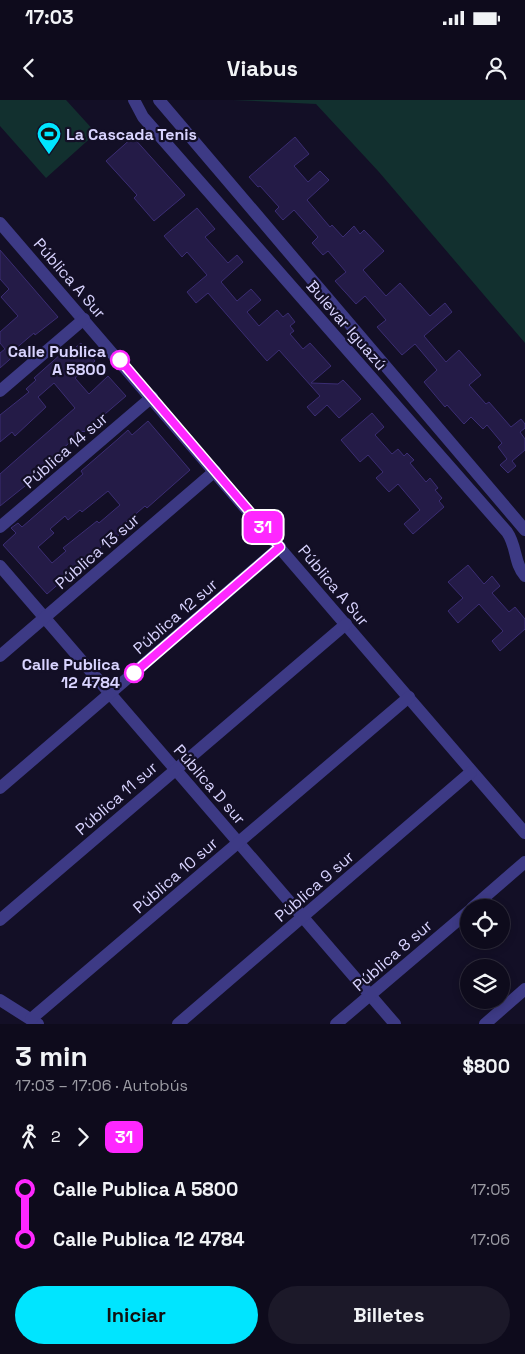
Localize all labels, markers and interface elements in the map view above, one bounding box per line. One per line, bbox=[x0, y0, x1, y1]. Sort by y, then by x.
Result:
text: 17:03 bbox=[25, 5, 74, 30]
icon: back bbox=[15, 54, 43, 82]
text: Viabus bbox=[227, 54, 298, 82]
icon: person bbox=[482, 54, 510, 82]
sports icon: La Cascada Tenis bbox=[36, 121, 62, 155]
place label: La Cascada Tenis bbox=[66, 124, 197, 145]
street label: Pública A Sur bbox=[29, 234, 110, 323]
street label: Bulevar Iguazú bbox=[302, 276, 391, 375]
place label: Calle Publica A 5800 bbox=[8, 341, 106, 380]
marker: Calle Publica A 5800 bbox=[110, 350, 130, 370]
street label: Pública 14 sur bbox=[19, 408, 112, 493]
street label: Pública 13 sur bbox=[51, 509, 144, 594]
line badge: 31 bbox=[240, 511, 286, 543]
text: 31 bbox=[254, 515, 272, 538]
street label: Pública A Sur bbox=[293, 540, 374, 630]
street label: Pública 12 sur bbox=[129, 574, 222, 659]
place label: Calle Publica 12 4784 bbox=[22, 654, 120, 693]
marker: Calle Publica 12 4784 bbox=[124, 663, 144, 683]
street label: Pública D sur bbox=[169, 740, 250, 829]
street label: Pública 11 sur bbox=[71, 757, 162, 840]
street label: Pública 10 sur bbox=[129, 833, 222, 918]
street label: Pública 9 sur bbox=[270, 846, 358, 927]
map controls bbox=[460, 899, 510, 1009]
button: locate bbox=[460, 899, 510, 949]
street label: Pública 8 sur bbox=[348, 915, 436, 996]
button: layers bbox=[460, 959, 510, 1009]
text: 3 min bbox=[15, 1038, 88, 1074]
text: $800 bbox=[462, 1054, 510, 1079]
text: 17:03 – 17:06 · Autobús bbox=[15, 1075, 188, 1096]
icon: walk bbox=[15, 1123, 43, 1151]
icon: forward bbox=[69, 1123, 97, 1151]
text: 31 bbox=[115, 1125, 133, 1148]
text: 2 bbox=[51, 1126, 61, 1147]
text: Calle Publica A 5800 bbox=[53, 1177, 238, 1202]
text: 17:05 bbox=[470, 1179, 510, 1200]
text: Calle Publica 12 4784 bbox=[53, 1227, 244, 1252]
text: 17:06 bbox=[470, 1229, 510, 1250]
button: Iniciar bbox=[15, 1286, 258, 1344]
button: Billetes bbox=[268, 1286, 510, 1344]

